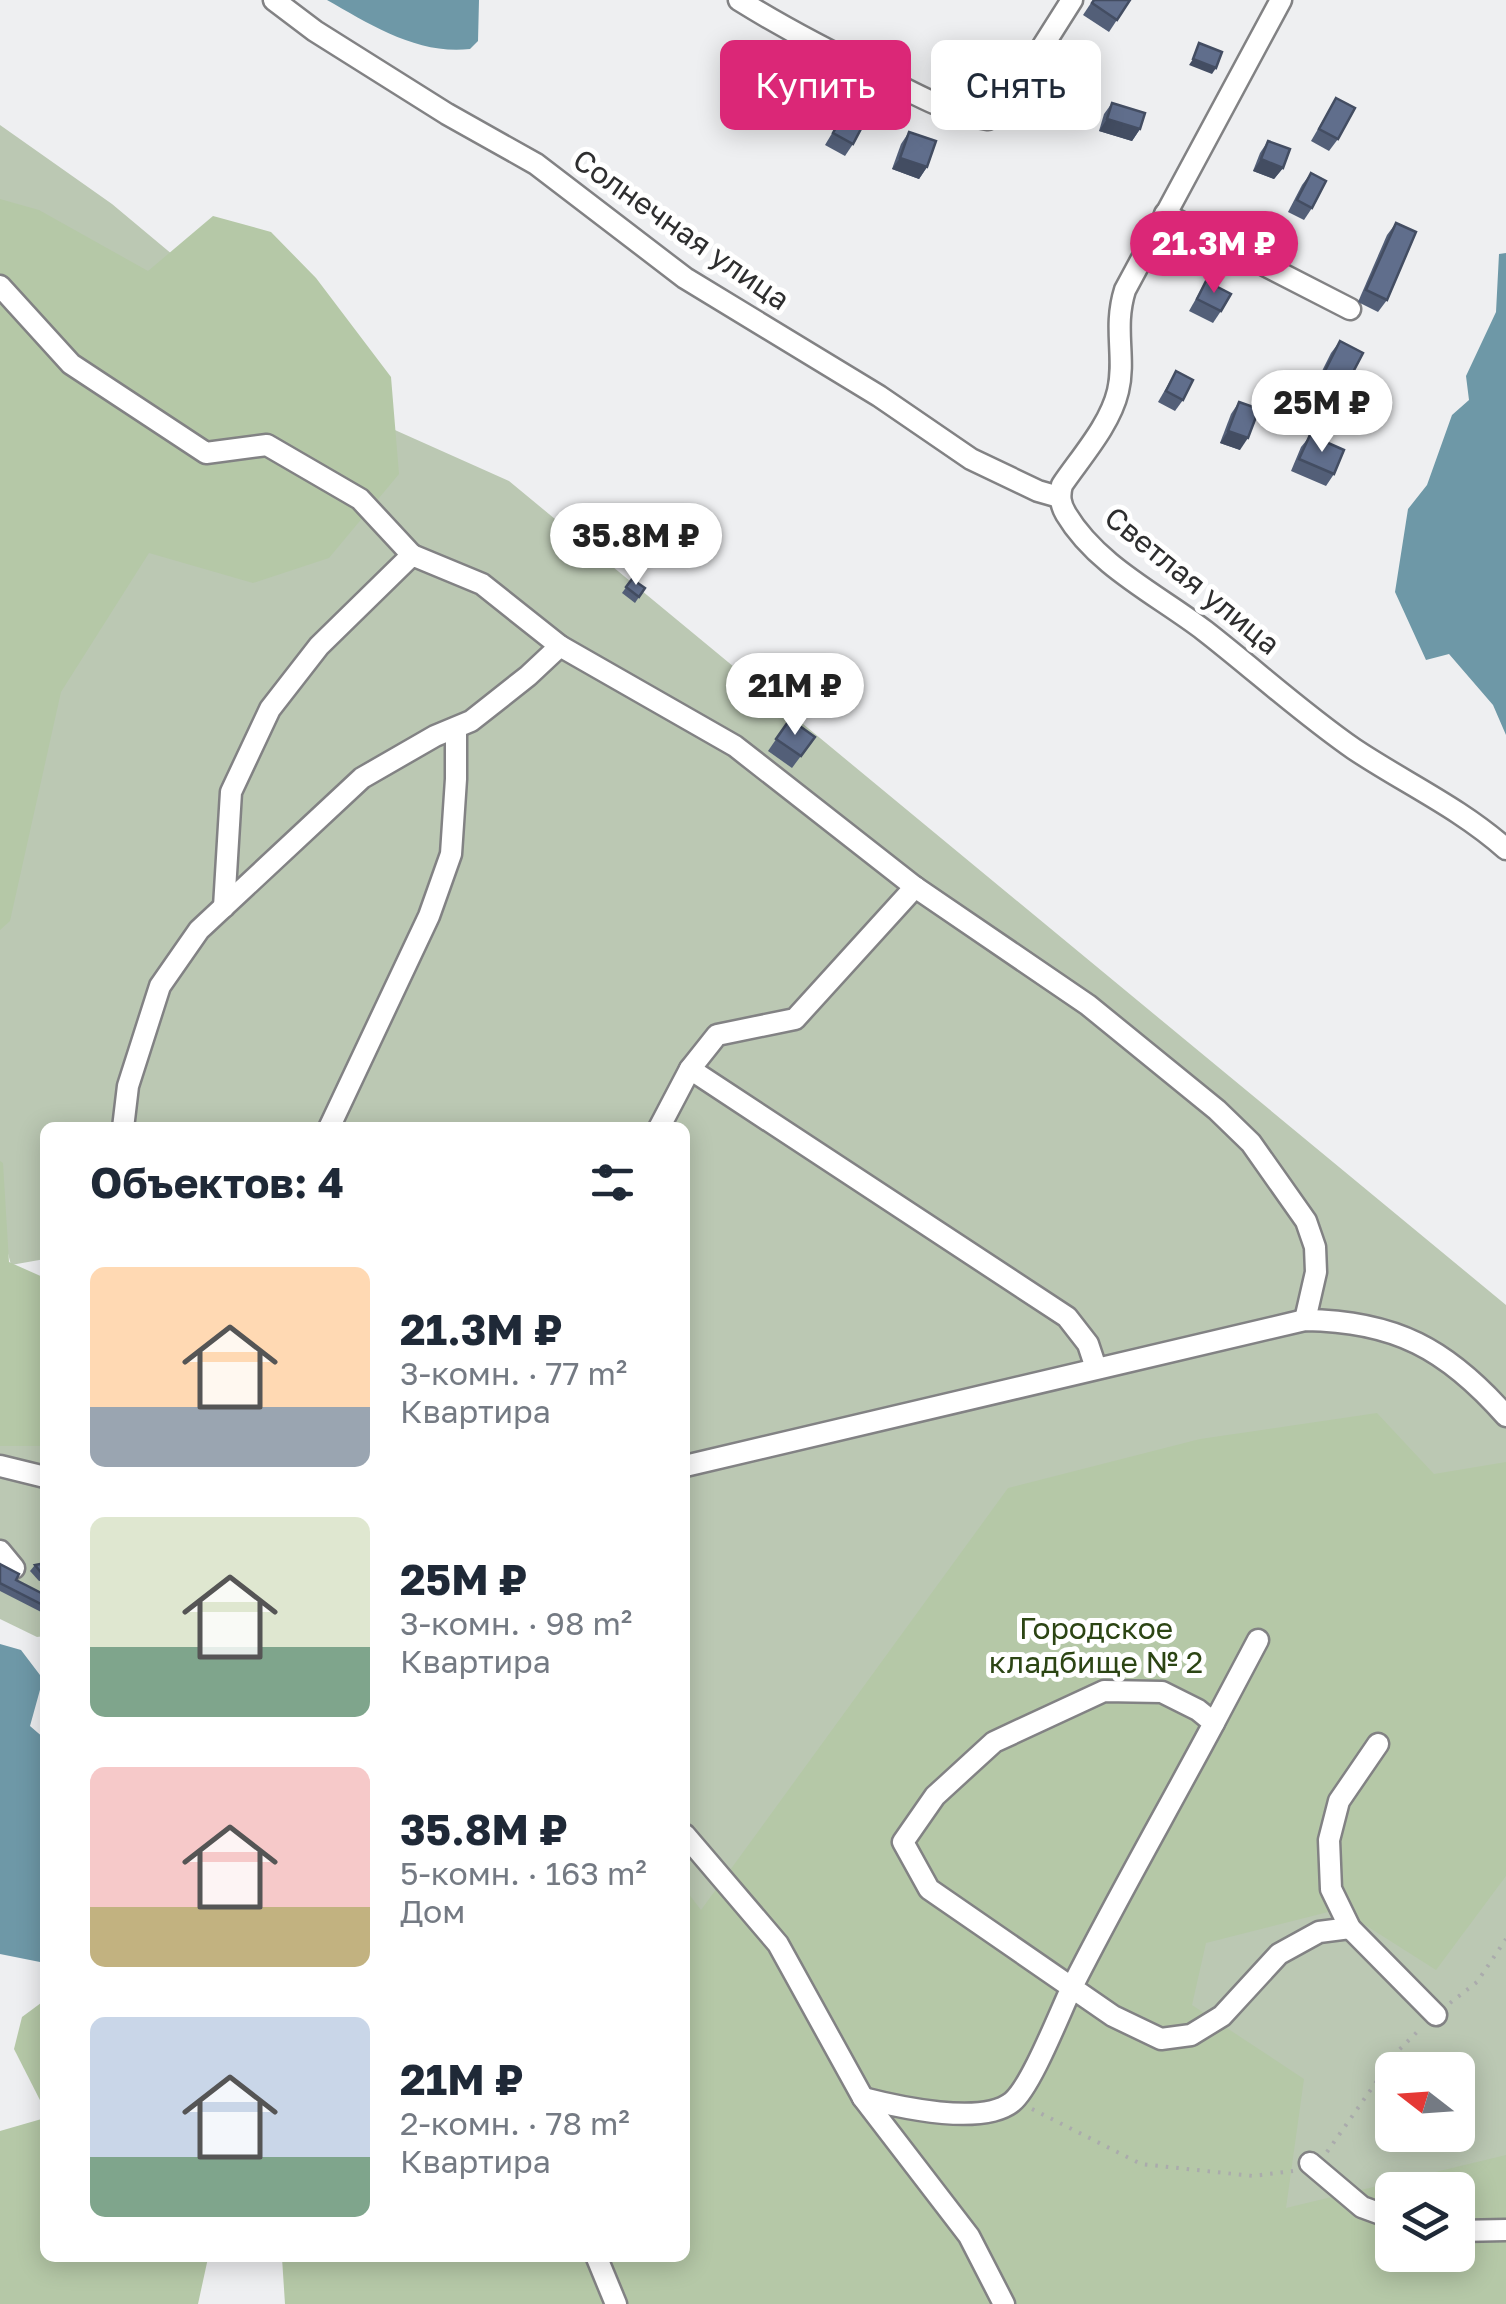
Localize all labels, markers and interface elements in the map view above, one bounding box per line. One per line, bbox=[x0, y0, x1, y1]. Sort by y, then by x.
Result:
chip: Купить bbox=[720, 40, 911, 130]
chip: Снять bbox=[931, 40, 1101, 130]
street label: Солнечная улица bbox=[567, 141, 797, 317]
pin: 21.3M ₽ bbox=[1122, 211, 1306, 296]
text: 21.3M ₽ bbox=[1152, 224, 1276, 262]
pin: 25M ₽ bbox=[1252, 370, 1392, 455]
text: 25M ₽ bbox=[1273, 383, 1371, 421]
street label: Светлая улица bbox=[1098, 499, 1287, 662]
pin: 35.8M ₽ bbox=[544, 503, 728, 588]
text: 35.8M ₽ bbox=[572, 516, 700, 554]
pin: 21M ₽ bbox=[725, 653, 865, 738]
text: 21M ₽ bbox=[748, 666, 842, 704]
icon: filters bbox=[585, 1155, 640, 1210]
text: Объектов: 4 bbox=[90, 1157, 344, 1207]
text: 21.3M ₽ bbox=[400, 1304, 563, 1354]
icon: home bbox=[170, 1307, 290, 1427]
text: 3-комн. · 77 m² bbox=[400, 1354, 627, 1392]
text: Квартира bbox=[400, 1392, 551, 1430]
text: 25M ₽ bbox=[400, 1554, 527, 1604]
icon: home bbox=[170, 1557, 290, 1677]
text: 3-комн. · 98 m² bbox=[400, 1604, 632, 1642]
park label: Городское кладбище № 2 bbox=[989, 1610, 1203, 1680]
text: Квартира bbox=[400, 1642, 551, 1680]
text: 35.8M ₽ bbox=[400, 1804, 568, 1854]
icon: home bbox=[170, 1807, 290, 1927]
text: 5-комн. · 163 m² bbox=[400, 1854, 647, 1892]
text: Дом bbox=[400, 1892, 465, 1930]
north arrow bbox=[1375, 2052, 1475, 2152]
map controls bbox=[1375, 2052, 1475, 2272]
text: 21M ₽ bbox=[400, 2054, 523, 2104]
icon: home bbox=[170, 2057, 290, 2177]
text: 2-комн. · 78 m² bbox=[400, 2104, 630, 2142]
text: Квартира bbox=[400, 2142, 551, 2180]
button: layers bbox=[1375, 2172, 1475, 2272]

